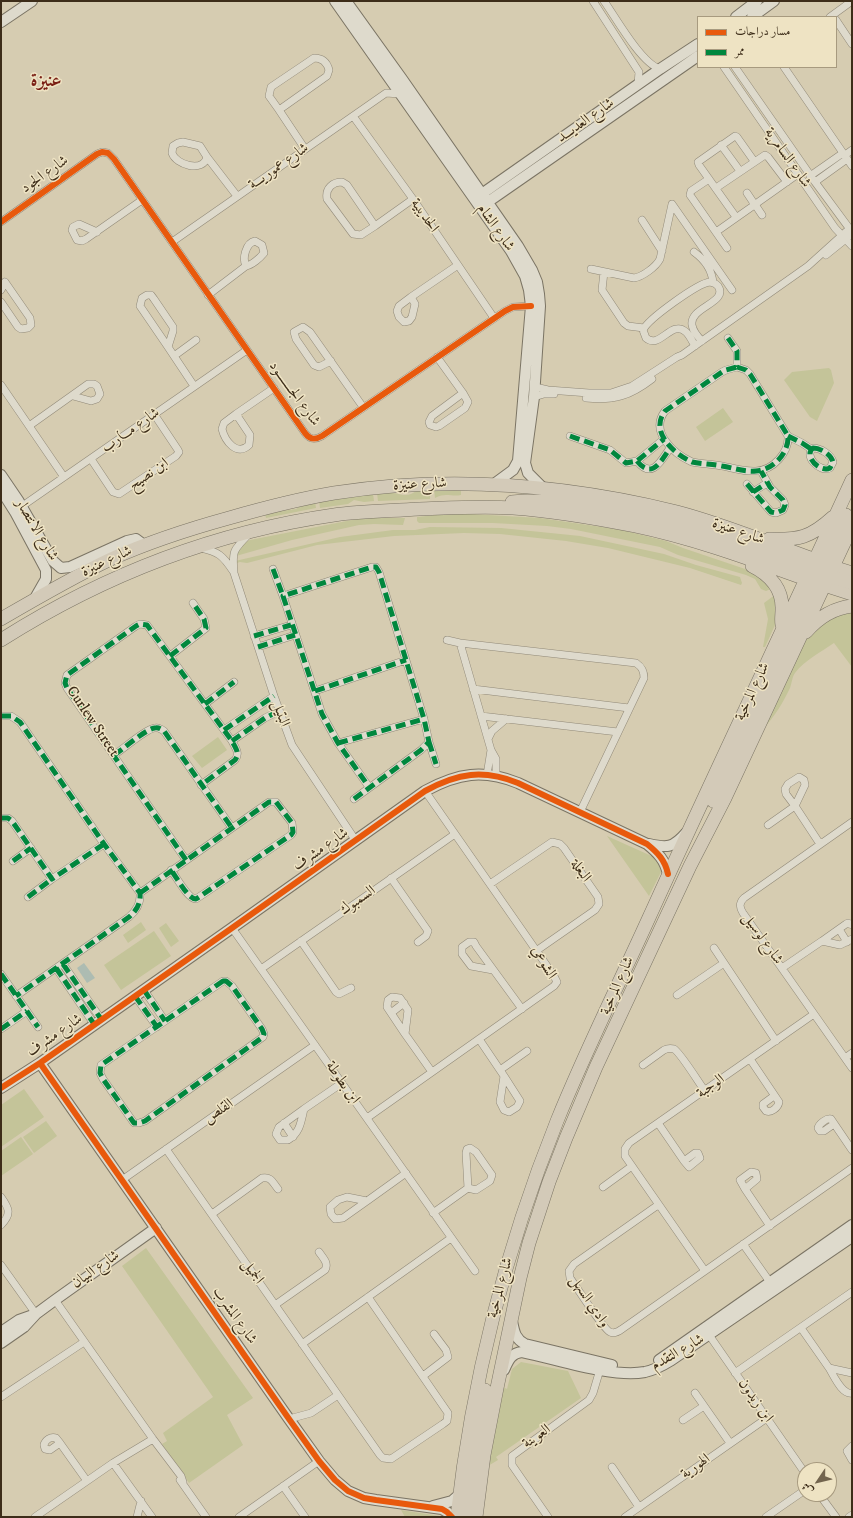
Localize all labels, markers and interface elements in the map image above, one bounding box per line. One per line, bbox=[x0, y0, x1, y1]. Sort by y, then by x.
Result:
legend bbox=[697, 16, 837, 68]
text: مسار دراجات bbox=[735, 24, 791, 39]
text: ممر bbox=[735, 44, 745, 59]
district label: عنيزة bbox=[30, 71, 62, 93]
street label: شارع العديـــد bbox=[554, 95, 618, 147]
street label: شارع السامرية bbox=[760, 124, 814, 192]
street label: شارع عموريـــة bbox=[245, 140, 313, 194]
street label: شارع الجود bbox=[18, 152, 72, 198]
street label: الحديبية bbox=[406, 195, 442, 237]
street label: شارع الشام bbox=[472, 201, 518, 255]
street label: شارع الجــــــــود bbox=[264, 358, 324, 430]
street label: شارع مـــارب bbox=[98, 404, 164, 458]
street label: ابن نصيح bbox=[126, 455, 172, 495]
street label: شارع عنيزة bbox=[393, 475, 447, 495]
street label: شارع الانتصار bbox=[11, 496, 61, 564]
street label: شارع عنيزة bbox=[710, 515, 766, 549]
street label: شارع عنيزة bbox=[79, 542, 135, 582]
street label: شارع المرخية bbox=[732, 660, 774, 724]
street label: Curlew Street bbox=[62, 683, 122, 761]
street label: البتيل bbox=[267, 698, 293, 730]
street label: شارع مشرف bbox=[290, 824, 352, 876]
street label: البغلة bbox=[566, 856, 594, 886]
street label: السمبوك bbox=[336, 882, 380, 920]
street label: شارع لوسيل bbox=[738, 910, 786, 968]
street label: الشوعي bbox=[526, 943, 560, 983]
street label: شارع المرخية bbox=[597, 954, 639, 1018]
street label: شارع مشرف bbox=[24, 1010, 86, 1062]
street label: ابن بطوطة bbox=[321, 1058, 363, 1108]
street label: الوجبة bbox=[693, 1071, 729, 1103]
street label: القلص bbox=[201, 1095, 237, 1129]
street label: شارع البيان bbox=[69, 1247, 123, 1293]
street label: الجميل bbox=[237, 1256, 267, 1288]
street label: شارع المرخية bbox=[484, 1256, 518, 1320]
street label: وادي السهل bbox=[565, 1273, 613, 1331]
street label: شارع المشرب bbox=[208, 1284, 260, 1348]
street label: شارع التقدم bbox=[648, 1331, 708, 1375]
street label: ابن زيدون bbox=[734, 1376, 776, 1426]
street label: العوينة bbox=[519, 1421, 555, 1453]
street label: الهورية bbox=[678, 1451, 714, 1483]
north arrow bbox=[797, 1462, 837, 1502]
text: ش bbox=[799, 1480, 817, 1497]

